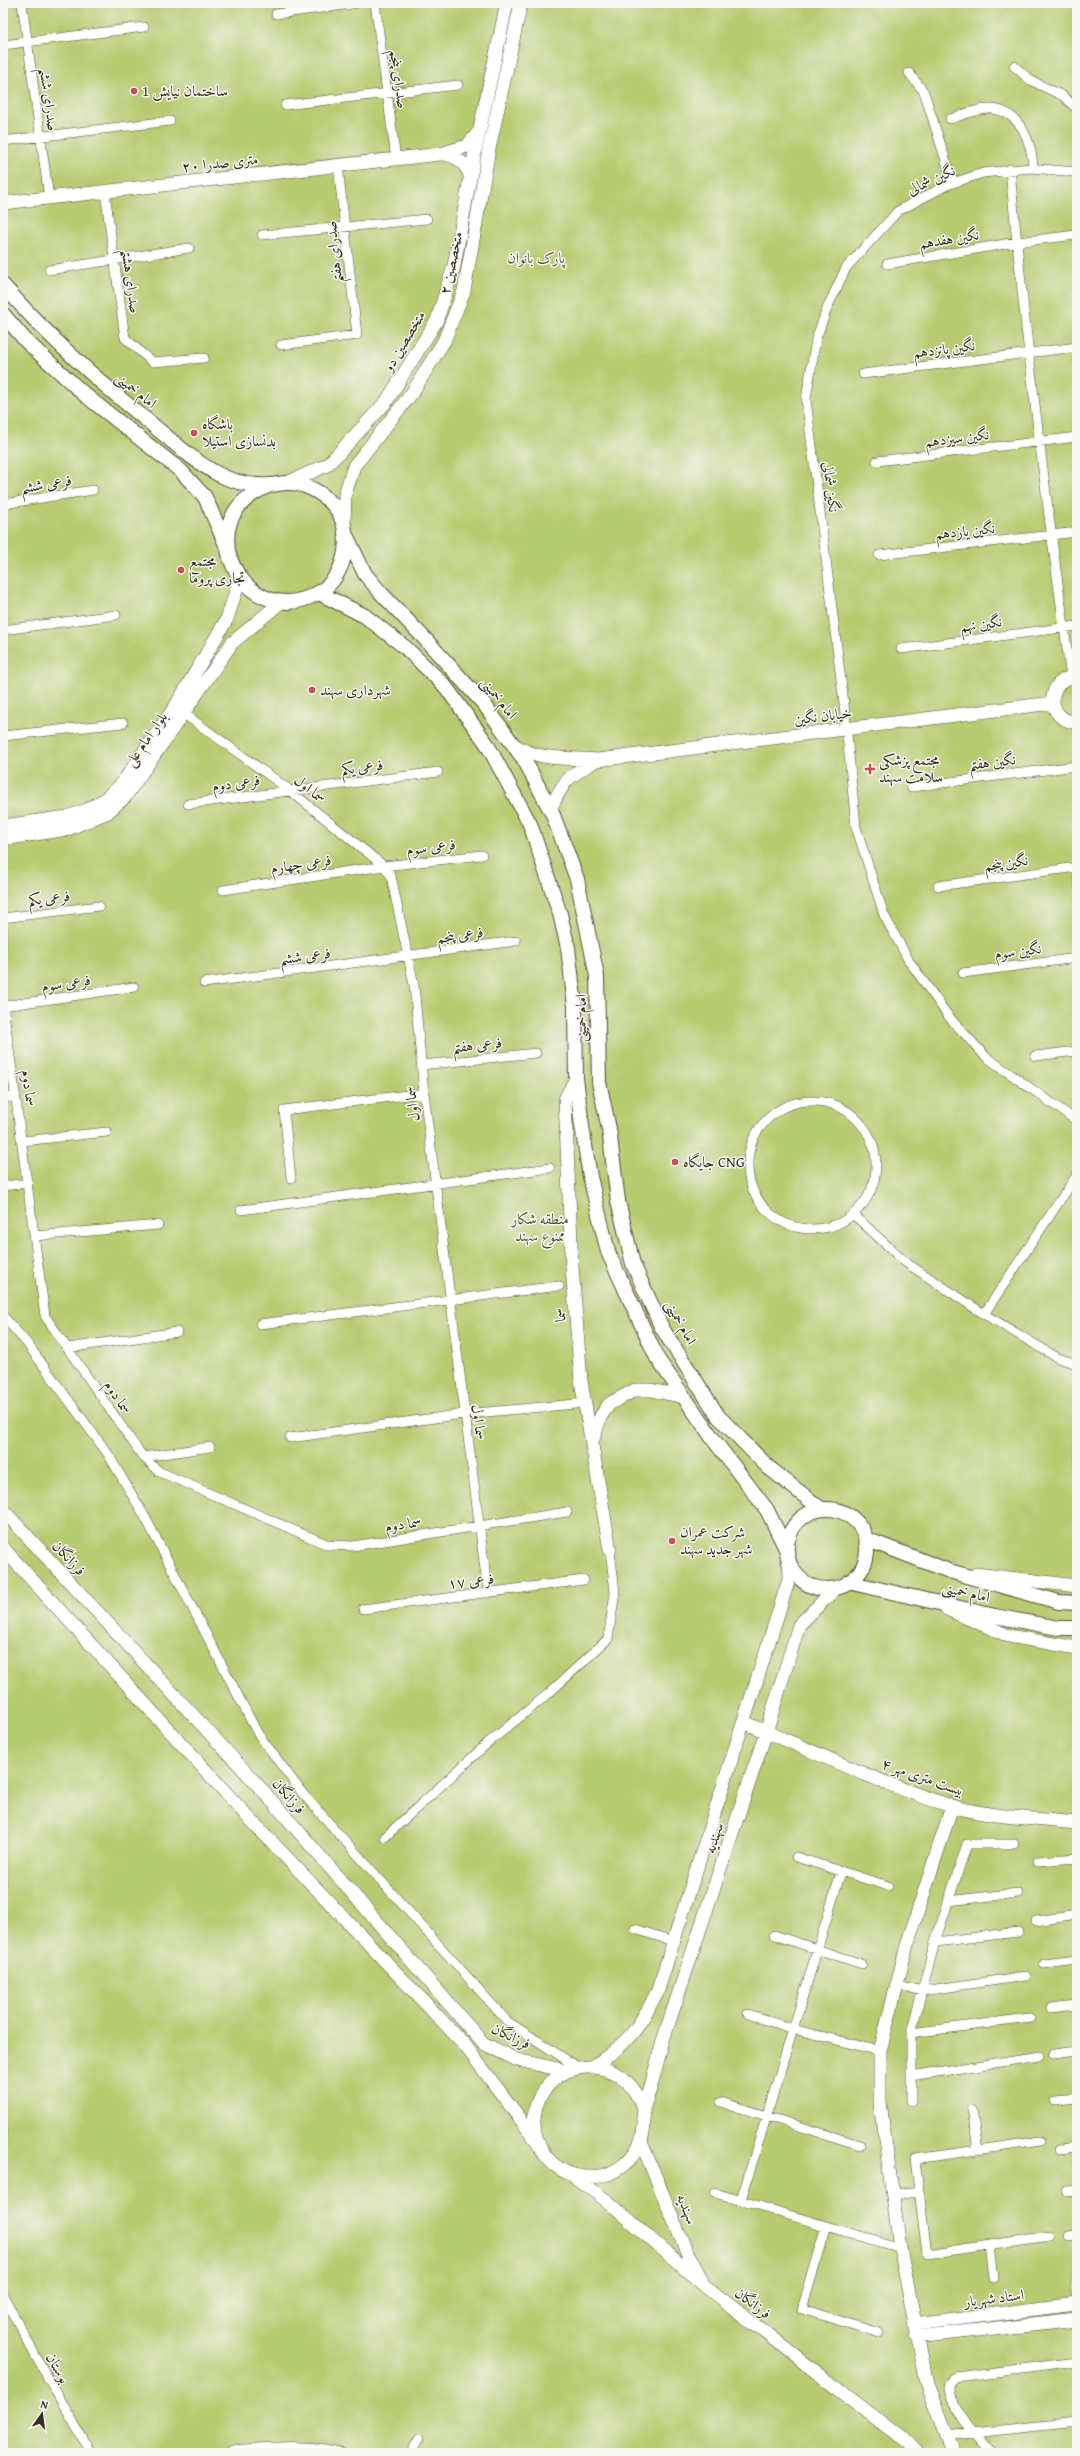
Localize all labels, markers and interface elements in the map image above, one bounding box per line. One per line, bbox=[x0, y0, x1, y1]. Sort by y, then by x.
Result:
street label: صدرای پنجم bbox=[381, 48, 414, 110]
street label: صدرای ششم bbox=[30, 66, 64, 133]
place label: ساختمان نیایش 1 bbox=[142, 80, 228, 101]
marker: ساختمان نیایش 1 bbox=[129, 86, 139, 96]
street label: ۲۰ متری صدرا bbox=[181, 148, 259, 177]
street label: نگین شمالی bbox=[903, 159, 958, 200]
street label: صدرای هفتم bbox=[320, 219, 352, 284]
street label: نگین هفدهم bbox=[917, 223, 981, 258]
street label: متخصصین ۲ bbox=[434, 230, 467, 296]
street label: صدرای هشتم bbox=[112, 247, 146, 315]
park label: پارک بانوان bbox=[507, 247, 566, 269]
street label: متخصصین دو bbox=[376, 306, 430, 377]
street label: نگین پانزدهم bbox=[912, 334, 977, 367]
street label: امام خمینی bbox=[109, 366, 162, 415]
place label: باشگاه بدنسازی استیلا bbox=[202, 413, 276, 451]
street label: نگین سیزدهم bbox=[924, 423, 991, 456]
marker: باشگاه بدنسازی استیلا bbox=[189, 428, 199, 438]
street label: نگین شمالی bbox=[818, 460, 845, 514]
street label: فرعی ششم bbox=[19, 469, 74, 503]
street label: نگین یازدهم bbox=[934, 517, 996, 548]
place label: مجتمع تجاری پروما bbox=[189, 550, 245, 588]
marker: مجتمع تجاری پروما bbox=[176, 565, 186, 575]
street label: نگین نهم bbox=[959, 610, 1004, 641]
street label: امام خمینی bbox=[474, 672, 522, 725]
place label: شهرداری سهند bbox=[320, 679, 391, 700]
marker: شهرداری سهند bbox=[307, 685, 317, 695]
street label: خیابان نگین bbox=[793, 702, 853, 729]
street label: بلوار امام علی bbox=[119, 707, 175, 772]
street label: نگین هفتم bbox=[967, 748, 1017, 780]
place label: مجتمع پزشکی سلامت سهند bbox=[879, 749, 943, 787]
street label: فرعی یکم bbox=[340, 754, 385, 783]
marker: مجتمع پزشکی سلامت سهند bbox=[864, 763, 876, 775]
street label: فرعی دوم bbox=[210, 769, 262, 799]
street label: سما اول bbox=[290, 769, 331, 808]
street label: فرعی سوم bbox=[405, 833, 457, 863]
street label: فرعی چهارم bbox=[269, 849, 333, 881]
street label: نگین پنجم bbox=[982, 849, 1030, 880]
street label: فرعی یکم bbox=[27, 885, 72, 914]
street label: فرعی پنجم bbox=[435, 921, 485, 952]
street label: نگین سوم bbox=[993, 937, 1043, 967]
street label: فرعی ششم bbox=[278, 942, 332, 974]
street label: فرعی سوم bbox=[40, 969, 92, 999]
street label: امام خمینی bbox=[570, 994, 594, 1042]
street label: فرعی هفتم bbox=[451, 1031, 503, 1063]
street label: سما دوم bbox=[14, 1068, 42, 1108]
street label: سما اول bbox=[399, 1085, 424, 1123]
place label: جایگاه CNG bbox=[683, 1151, 745, 1172]
marker: جایگاه CNG bbox=[670, 1157, 680, 1167]
park label: منطقه شکار ممنوع سهند bbox=[509, 1208, 569, 1249]
street label: امام خمینی bbox=[658, 1296, 702, 1349]
street label: سما bbox=[548, 1307, 571, 1323]
street label: سما دوم bbox=[97, 1376, 137, 1420]
street label: سما اول bbox=[467, 1403, 492, 1441]
street label: سما دوم bbox=[383, 1510, 423, 1540]
place label: شرکت عمران شهر جدید سهند bbox=[680, 1521, 753, 1559]
street label: فرزانگان bbox=[48, 1536, 91, 1580]
marker: شرکت عمران شهر جدید سهند bbox=[667, 1536, 677, 1546]
street label: فرعی ۱۷ bbox=[447, 1567, 495, 1594]
street label: امام خمینی bbox=[940, 1576, 992, 1610]
street label: بیست متری مهر ۴ bbox=[879, 1753, 967, 1800]
street label: فرزانگان bbox=[268, 1773, 311, 1818]
street label: سهندیه bbox=[699, 1820, 728, 1856]
street label: فرزانگان bbox=[488, 2017, 534, 2054]
street label: سهندیه bbox=[672, 2190, 703, 2227]
street label: فرزانگان bbox=[731, 2282, 776, 2323]
street label: استاد شهریار bbox=[961, 2283, 1025, 2312]
street label: بوستان bbox=[41, 2349, 76, 2387]
north arrow bbox=[22, 2394, 62, 2434]
text: N bbox=[39, 2396, 51, 2413]

